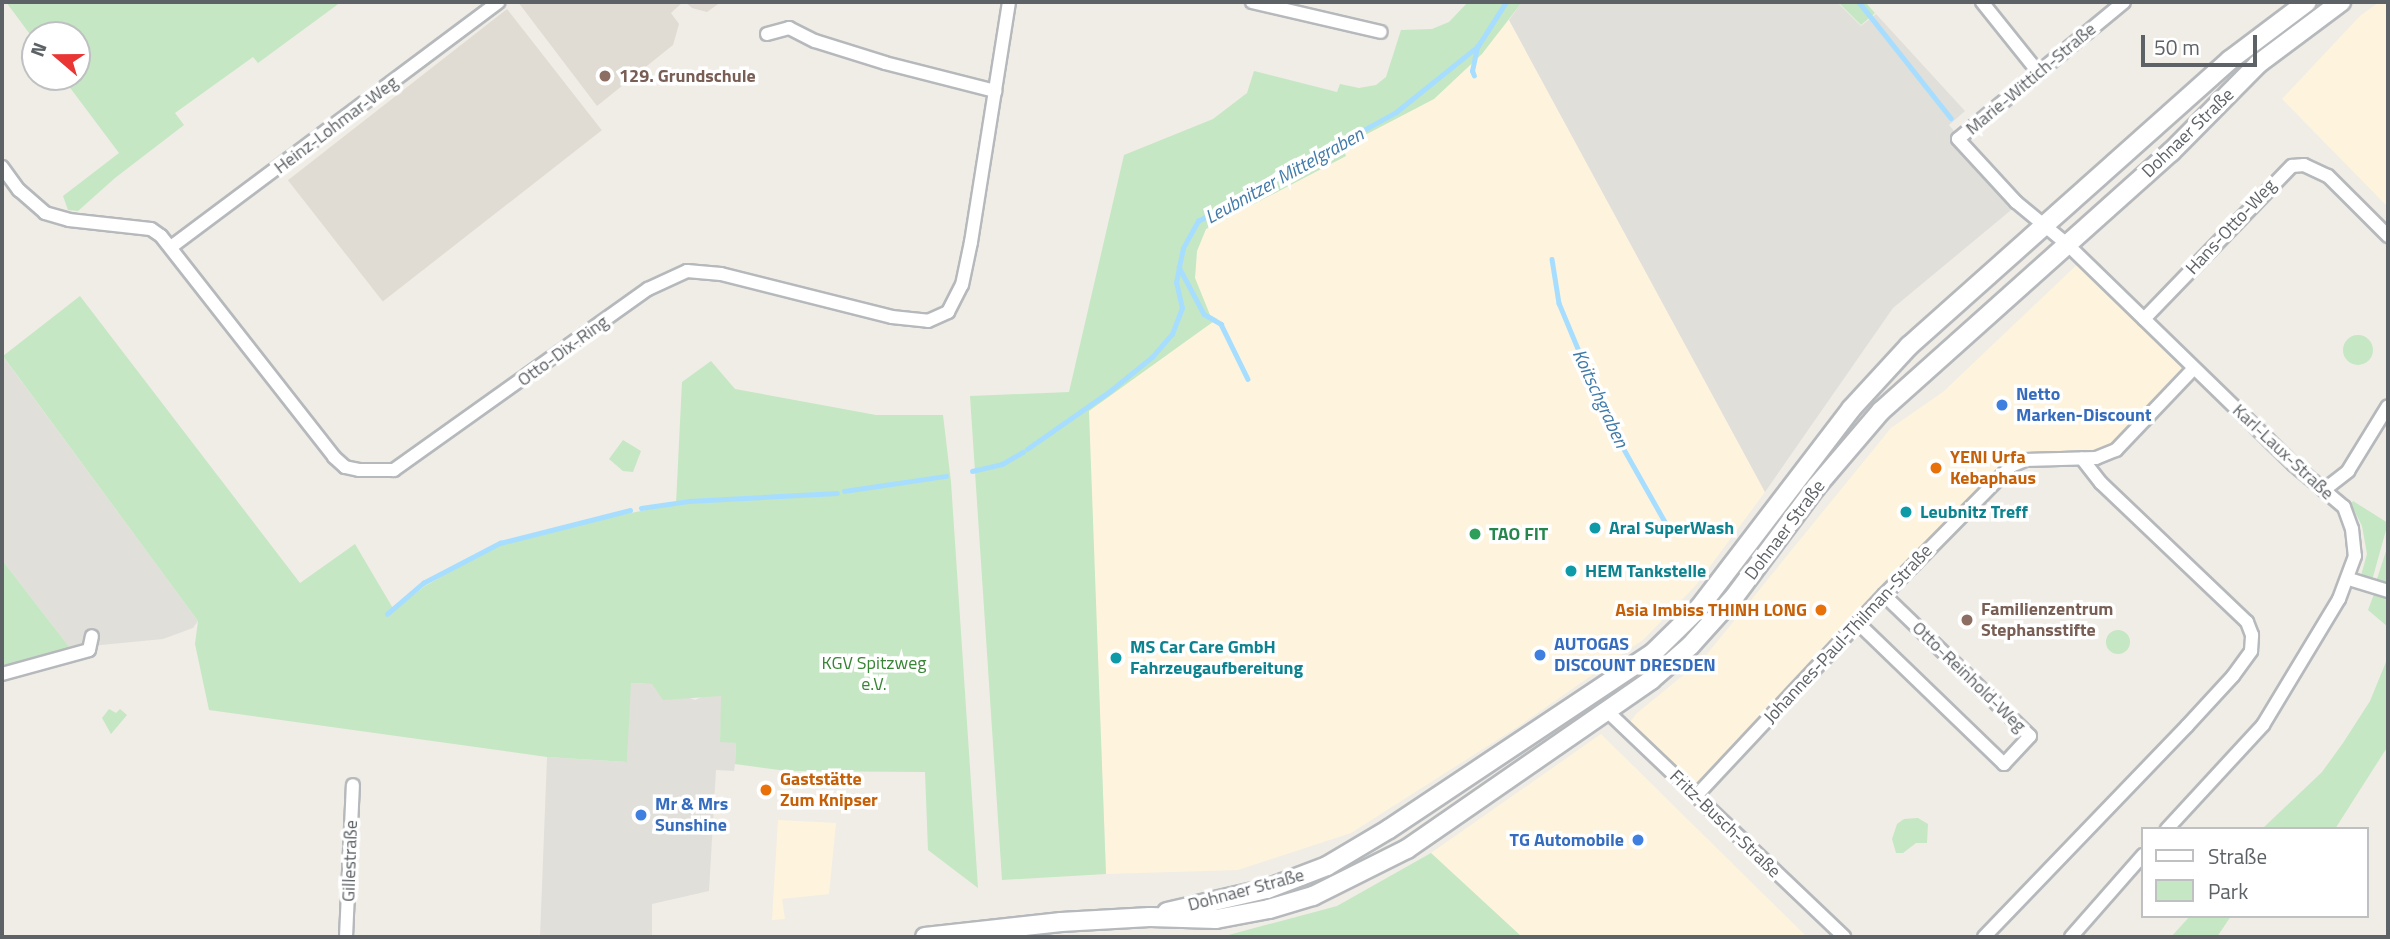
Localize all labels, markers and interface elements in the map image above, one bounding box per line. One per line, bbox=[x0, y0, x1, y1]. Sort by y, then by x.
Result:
street label: Marie-Wittich-Straße bbox=[1962, 18, 2100, 140]
north arrow bbox=[21, 21, 91, 91]
scale bar bbox=[2145, 21, 2260, 65]
text: 50 m bbox=[2154, 31, 2200, 63]
text: N bbox=[22, 38, 54, 60]
place label: 129. Grundschule bbox=[619, 65, 756, 87]
marker: 129. Grundschule bbox=[597, 68, 613, 84]
street label: Heinz-Lohmar-Weg bbox=[270, 72, 402, 178]
street label: Dohnaer Straße bbox=[2138, 84, 2238, 182]
water label: Leubnitzer Mittelgraben bbox=[1201, 122, 1367, 228]
street label: Hans-Otto-Weg bbox=[2181, 175, 2281, 279]
street label: Otto-Dix-Ring bbox=[513, 311, 613, 391]
water label: Koitschgraben bbox=[1568, 345, 1634, 451]
place label: Netto Marken-Discount bbox=[2016, 384, 2152, 426]
marker: Netto Marken-Discount bbox=[1994, 397, 2010, 413]
street label: Karl-Laux-Straße bbox=[2228, 400, 2338, 504]
place label: YENI Urfa Kebaphaus bbox=[1950, 447, 2036, 490]
marker: YENI Urfa Kebaphaus bbox=[1928, 460, 1944, 476]
street label: Dohnaer Straße bbox=[1740, 476, 1830, 584]
place label: Leubnitz Treff bbox=[1920, 501, 2028, 523]
marker: Leubnitz Treff bbox=[1898, 504, 1914, 520]
place label: Aral SuperWash bbox=[1609, 517, 1734, 539]
marker: Aral SuperWash bbox=[1587, 520, 1603, 536]
place label: TAO FIT bbox=[1489, 523, 1548, 545]
marker: TAO FIT bbox=[1467, 526, 1483, 542]
street label: Johannes-Paul-Thilman-Straße bbox=[1759, 540, 1937, 728]
place label: HEM Tankstelle bbox=[1585, 560, 1706, 582]
marker: HEM Tankstelle bbox=[1563, 563, 1579, 579]
place label: Asia Imbiss THINH LONG bbox=[1615, 599, 1807, 621]
place label: Familienzentrum Stephansstifte bbox=[1981, 599, 2113, 642]
marker: Asia Imbiss THINH LONG bbox=[1813, 602, 1829, 618]
marker: Familienzentrum Stephansstifte bbox=[1959, 612, 1975, 628]
street label: Otto-Reinhold-Weg bbox=[1908, 617, 2030, 737]
place label: AUTOGAS DISCOUNT DRESDEN bbox=[1554, 634, 1716, 676]
place label: MS Car Care GmbH Fahrzeugaufbereitung bbox=[1130, 637, 1303, 680]
marker: AUTOGAS DISCOUNT DRESDEN bbox=[1532, 647, 1548, 663]
marker: MS Car Care GmbH Fahrzeugaufbereitung bbox=[1108, 650, 1124, 666]
park label: KGV Spitzweg e.V. bbox=[822, 653, 926, 696]
street label: Fritz-Busch-Straße bbox=[1665, 766, 1785, 882]
place label: Gaststätte Zum Knipser bbox=[780, 769, 878, 812]
marker: Gaststätte Zum Knipser bbox=[758, 782, 774, 798]
place label: Mr & Mrs Sunshine bbox=[655, 794, 728, 836]
marker: Mr & Mrs Sunshine bbox=[633, 807, 649, 823]
street label: Gillestraße bbox=[338, 820, 362, 902]
legend bbox=[2142, 827, 2369, 918]
place label: TG Automobile bbox=[1510, 829, 1624, 851]
marker: TG Automobile bbox=[1630, 832, 1646, 848]
text: Straße bbox=[2208, 840, 2267, 872]
street label: Dohnaer Straße bbox=[1186, 864, 1306, 916]
text: Park bbox=[2208, 875, 2248, 907]

